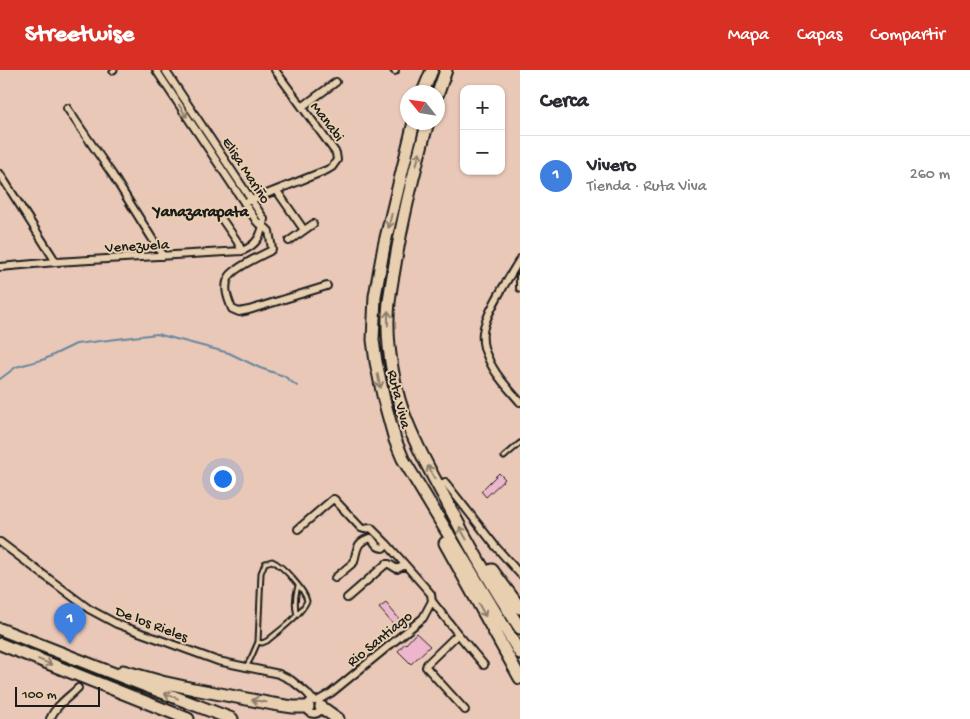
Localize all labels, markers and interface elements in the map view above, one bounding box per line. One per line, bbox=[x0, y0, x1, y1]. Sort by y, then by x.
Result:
text: Streetwise bbox=[25, 21, 134, 50]
text: Mapa bbox=[728, 25, 769, 46]
text: Capas bbox=[797, 25, 842, 46]
text: Compartir bbox=[870, 25, 945, 46]
north arrow bbox=[400, 85, 445, 130]
map controls bbox=[460, 85, 505, 175]
button: + bbox=[460, 85, 505, 130]
text: Cerca bbox=[540, 90, 588, 115]
street label: Manabi bbox=[306, 99, 347, 146]
one-way arrow bbox=[178, 103, 188, 117]
button: − bbox=[460, 130, 505, 175]
street label: Elisa Mariño bbox=[217, 135, 274, 208]
one-way arrow bbox=[414, 151, 423, 167]
text: Vivero bbox=[587, 155, 636, 178]
text: 1 bbox=[553, 166, 559, 185]
text: 260 m bbox=[910, 166, 950, 185]
text: Tienda · Ruta Viva bbox=[587, 178, 707, 197]
district label: Yanazarapata bbox=[151, 204, 250, 223]
one-way arrow bbox=[385, 212, 394, 228]
street label: Venezuela bbox=[104, 236, 170, 258]
one-way arrow bbox=[383, 310, 393, 326]
street label: Ruta Viva bbox=[382, 368, 414, 431]
one-way arrow bbox=[375, 373, 385, 389]
one-way arrow bbox=[426, 465, 436, 480]
your location bbox=[210, 466, 236, 492]
one-way arrow bbox=[458, 525, 468, 540]
street label: De los Rieles bbox=[111, 602, 191, 647]
pin: 1 bbox=[54, 603, 86, 644]
one-way arrow bbox=[478, 603, 488, 617]
street label: Rio Santiago bbox=[344, 608, 417, 671]
one-way arrow bbox=[37, 657, 52, 667]
scale bar bbox=[15, 684, 100, 707]
text: 100 m bbox=[22, 687, 57, 704]
one-way arrow bbox=[163, 690, 178, 699]
one-way arrow bbox=[252, 696, 268, 706]

